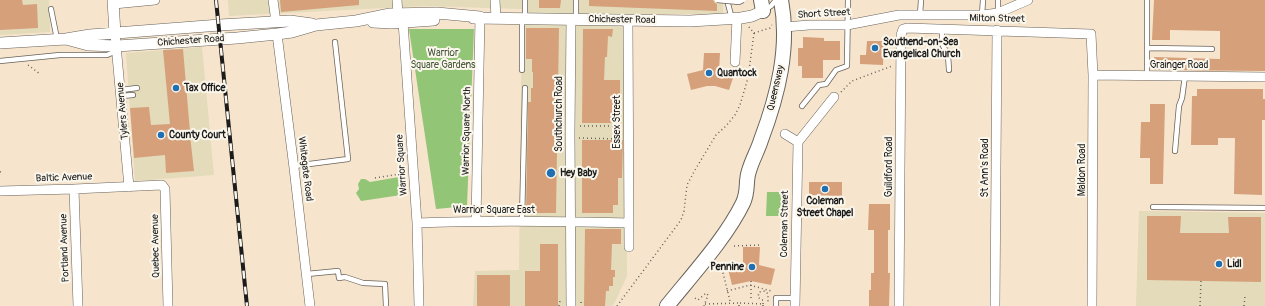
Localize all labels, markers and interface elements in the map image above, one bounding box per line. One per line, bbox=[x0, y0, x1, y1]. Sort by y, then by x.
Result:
street label: Short Street bbox=[797, 7, 851, 21]
street label: Chichester Road bbox=[588, 13, 656, 27]
street label: Milton Street bbox=[969, 13, 1025, 25]
street label: Chichester Road bbox=[157, 33, 225, 49]
place label: Southend-on-Sea Evangelical Church bbox=[883, 36, 960, 60]
marker: Southend-on-Sea Evangelical Church bbox=[870, 43, 880, 53]
park label: Warrior Square Gardens bbox=[411, 47, 475, 70]
street label: Grainger Road bbox=[1150, 59, 1208, 71]
street label: Queensway bbox=[765, 64, 787, 112]
place label: Quantock bbox=[717, 67, 757, 79]
marker: Quantock bbox=[704, 68, 714, 78]
street label: Southchurch Road bbox=[553, 76, 565, 152]
street label: Tylers Avenue bbox=[115, 82, 131, 140]
place label: Tax Office bbox=[184, 82, 225, 94]
marker: Tax Office bbox=[171, 83, 181, 93]
street label: Warrior Square North bbox=[460, 87, 474, 175]
street label: Essex Street bbox=[611, 95, 623, 149]
place label: County Court bbox=[169, 129, 226, 141]
marker: County Court bbox=[156, 130, 166, 140]
street label: Warrior Square bbox=[394, 134, 410, 196]
street label: Whitegate Road bbox=[295, 136, 315, 202]
street label: Guildford Road bbox=[883, 137, 895, 197]
street label: St Ann's Road bbox=[979, 138, 991, 198]
street label: Maldon Road bbox=[1076, 144, 1088, 196]
marker: Hey Baby bbox=[545, 167, 557, 179]
place label: Hey Baby bbox=[560, 167, 597, 179]
street label: Baltic Avenue bbox=[36, 171, 92, 185]
marker: Coleman Street Chapel bbox=[820, 184, 830, 194]
street label: Coleman Street bbox=[778, 190, 792, 258]
place label: Coleman Street Chapel bbox=[797, 195, 853, 218]
street label: Warrior Square East bbox=[453, 204, 535, 216]
street label: Portland Avenue bbox=[58, 213, 72, 283]
street label: Quebec Avenue bbox=[149, 214, 163, 278]
place label: Lidl bbox=[1227, 258, 1242, 270]
marker: Lidl bbox=[1214, 259, 1224, 269]
place label: Pennine bbox=[710, 261, 744, 273]
marker: Pennine bbox=[747, 262, 757, 272]

